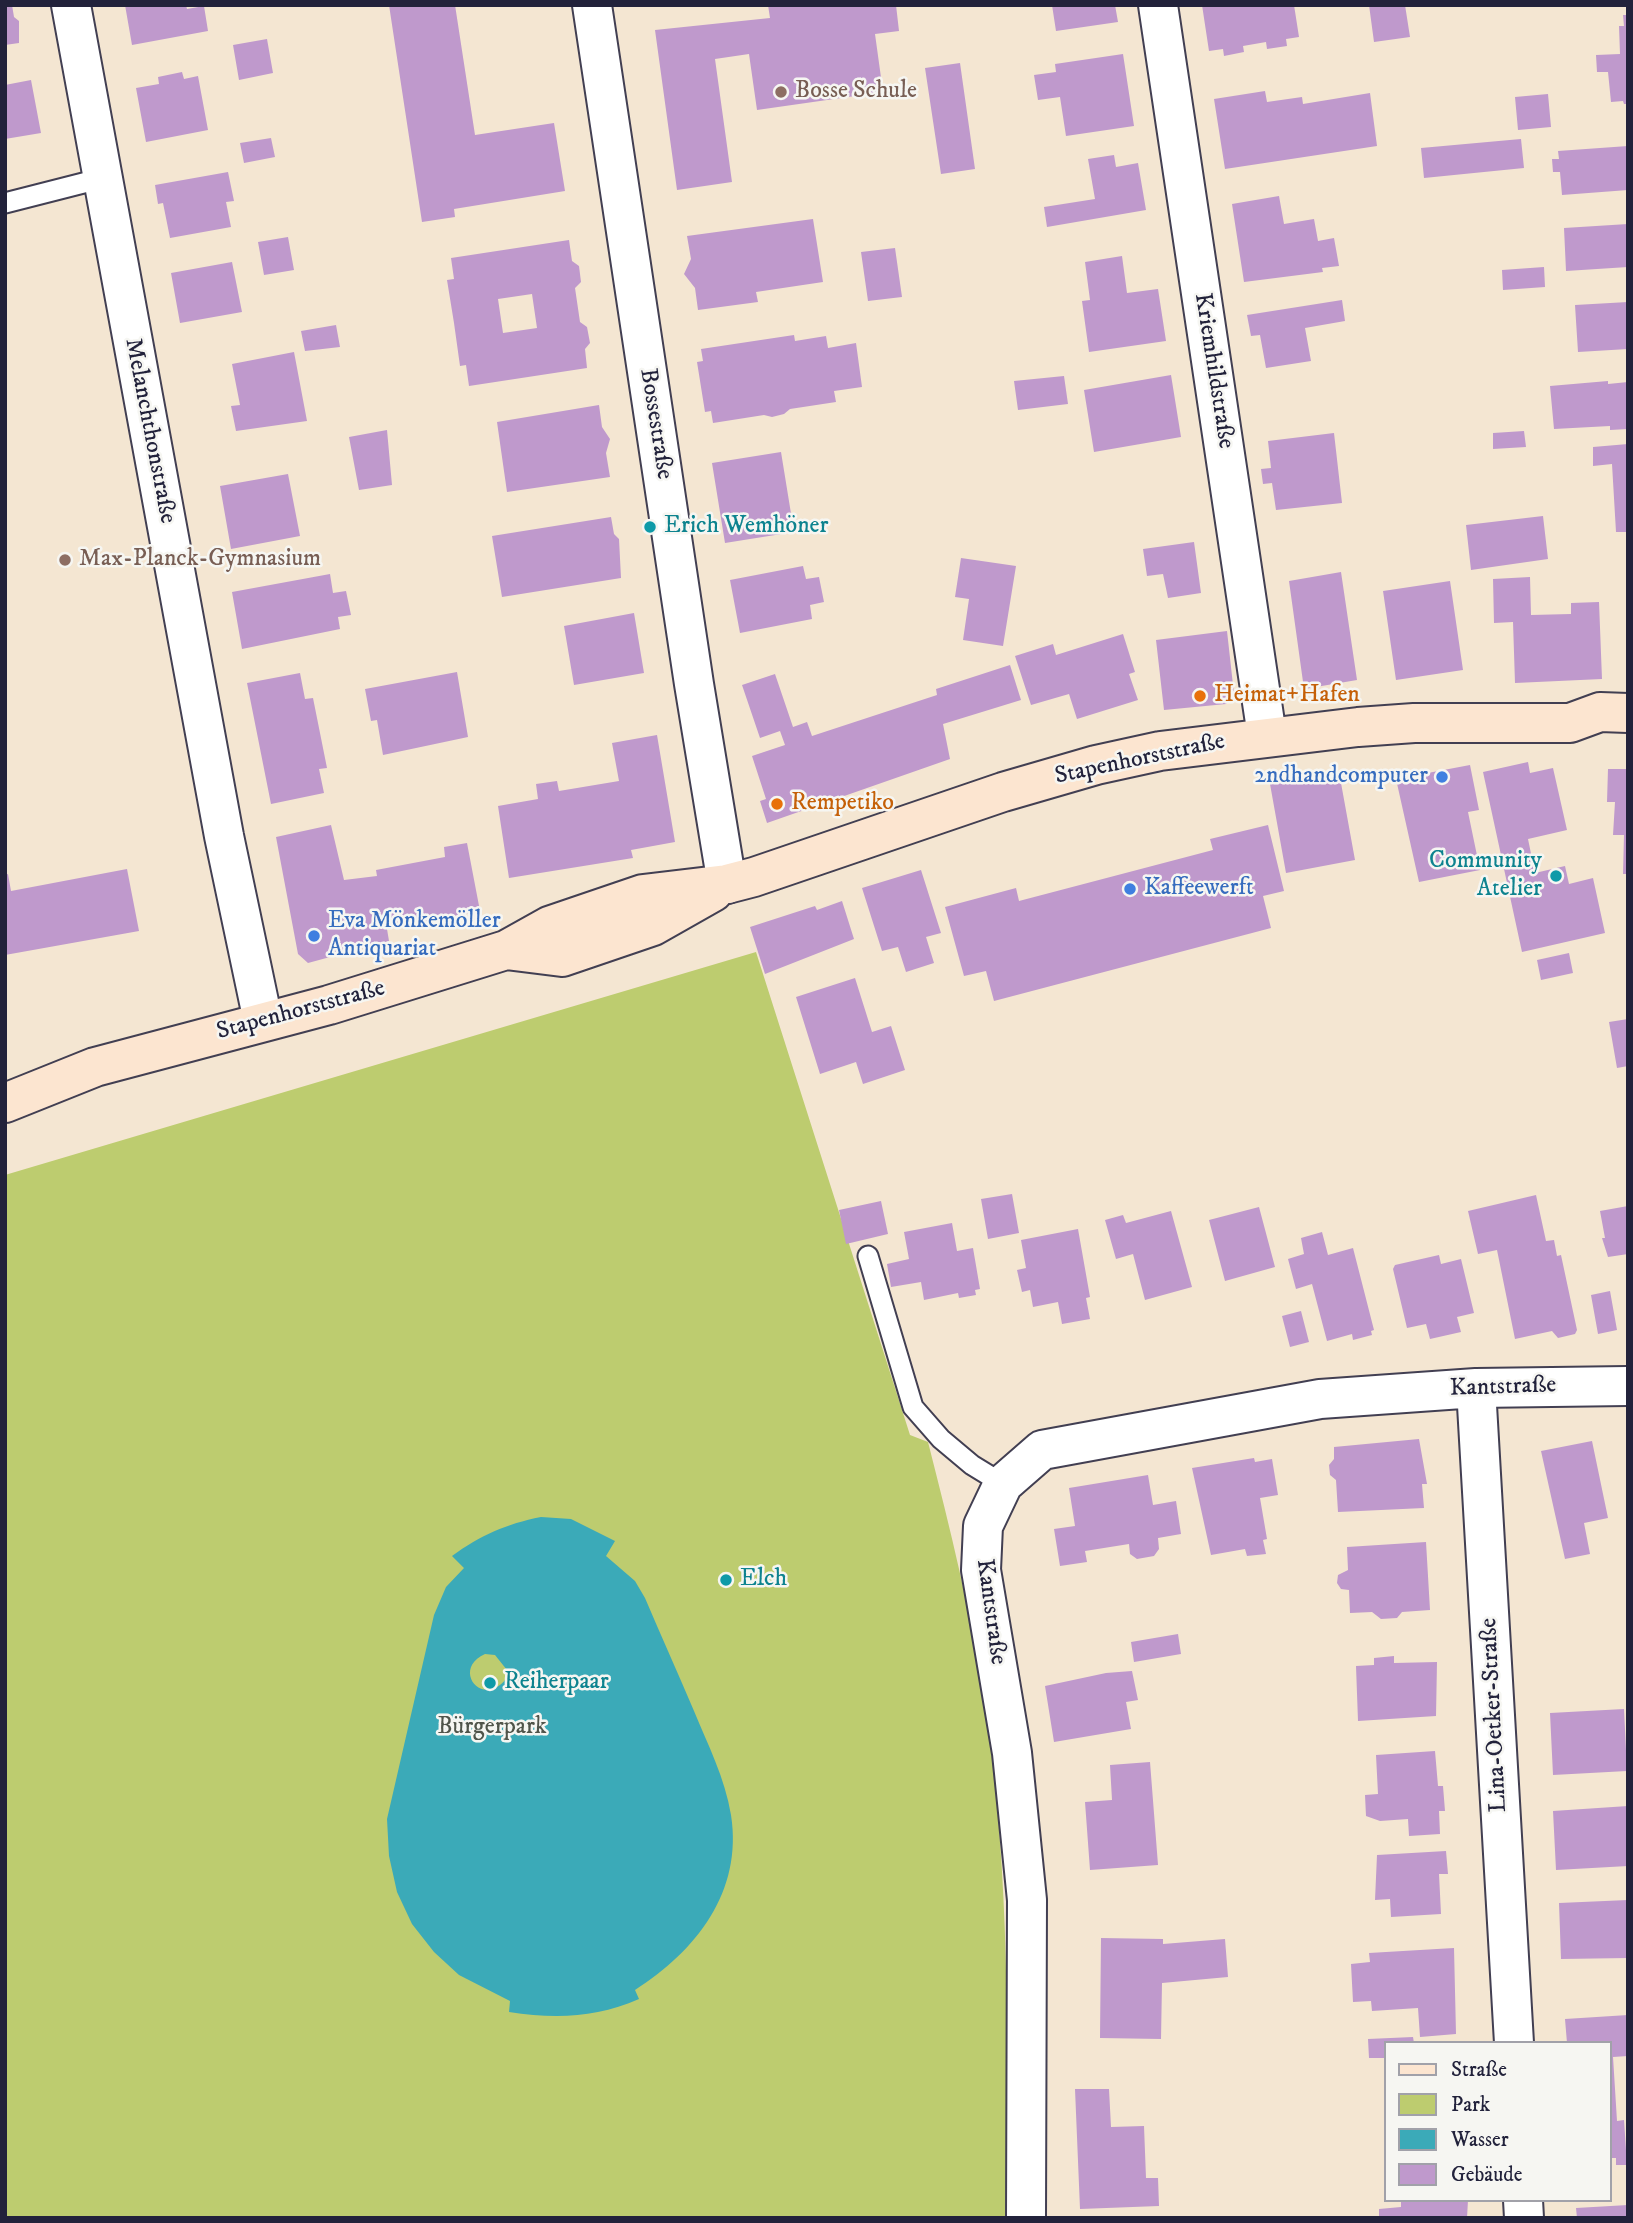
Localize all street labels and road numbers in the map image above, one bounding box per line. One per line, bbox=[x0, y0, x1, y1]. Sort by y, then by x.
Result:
street label: Kriemhildstraße bbox=[1186, 291, 1240, 451]
street label: Melanchthonstraße bbox=[117, 336, 181, 526]
street label: Bossestraße bbox=[632, 366, 678, 482]
street label: Stapenhorststraße bbox=[1052, 728, 1228, 792]
street label: Stapenhorststraße bbox=[214, 975, 388, 1047]
street label: Kantstraße bbox=[1449, 1372, 1557, 1404]
street label: Kantstraße bbox=[968, 1557, 1012, 1667]
street label: Lina-Oetker-Straße bbox=[1476, 1617, 1514, 1813]

